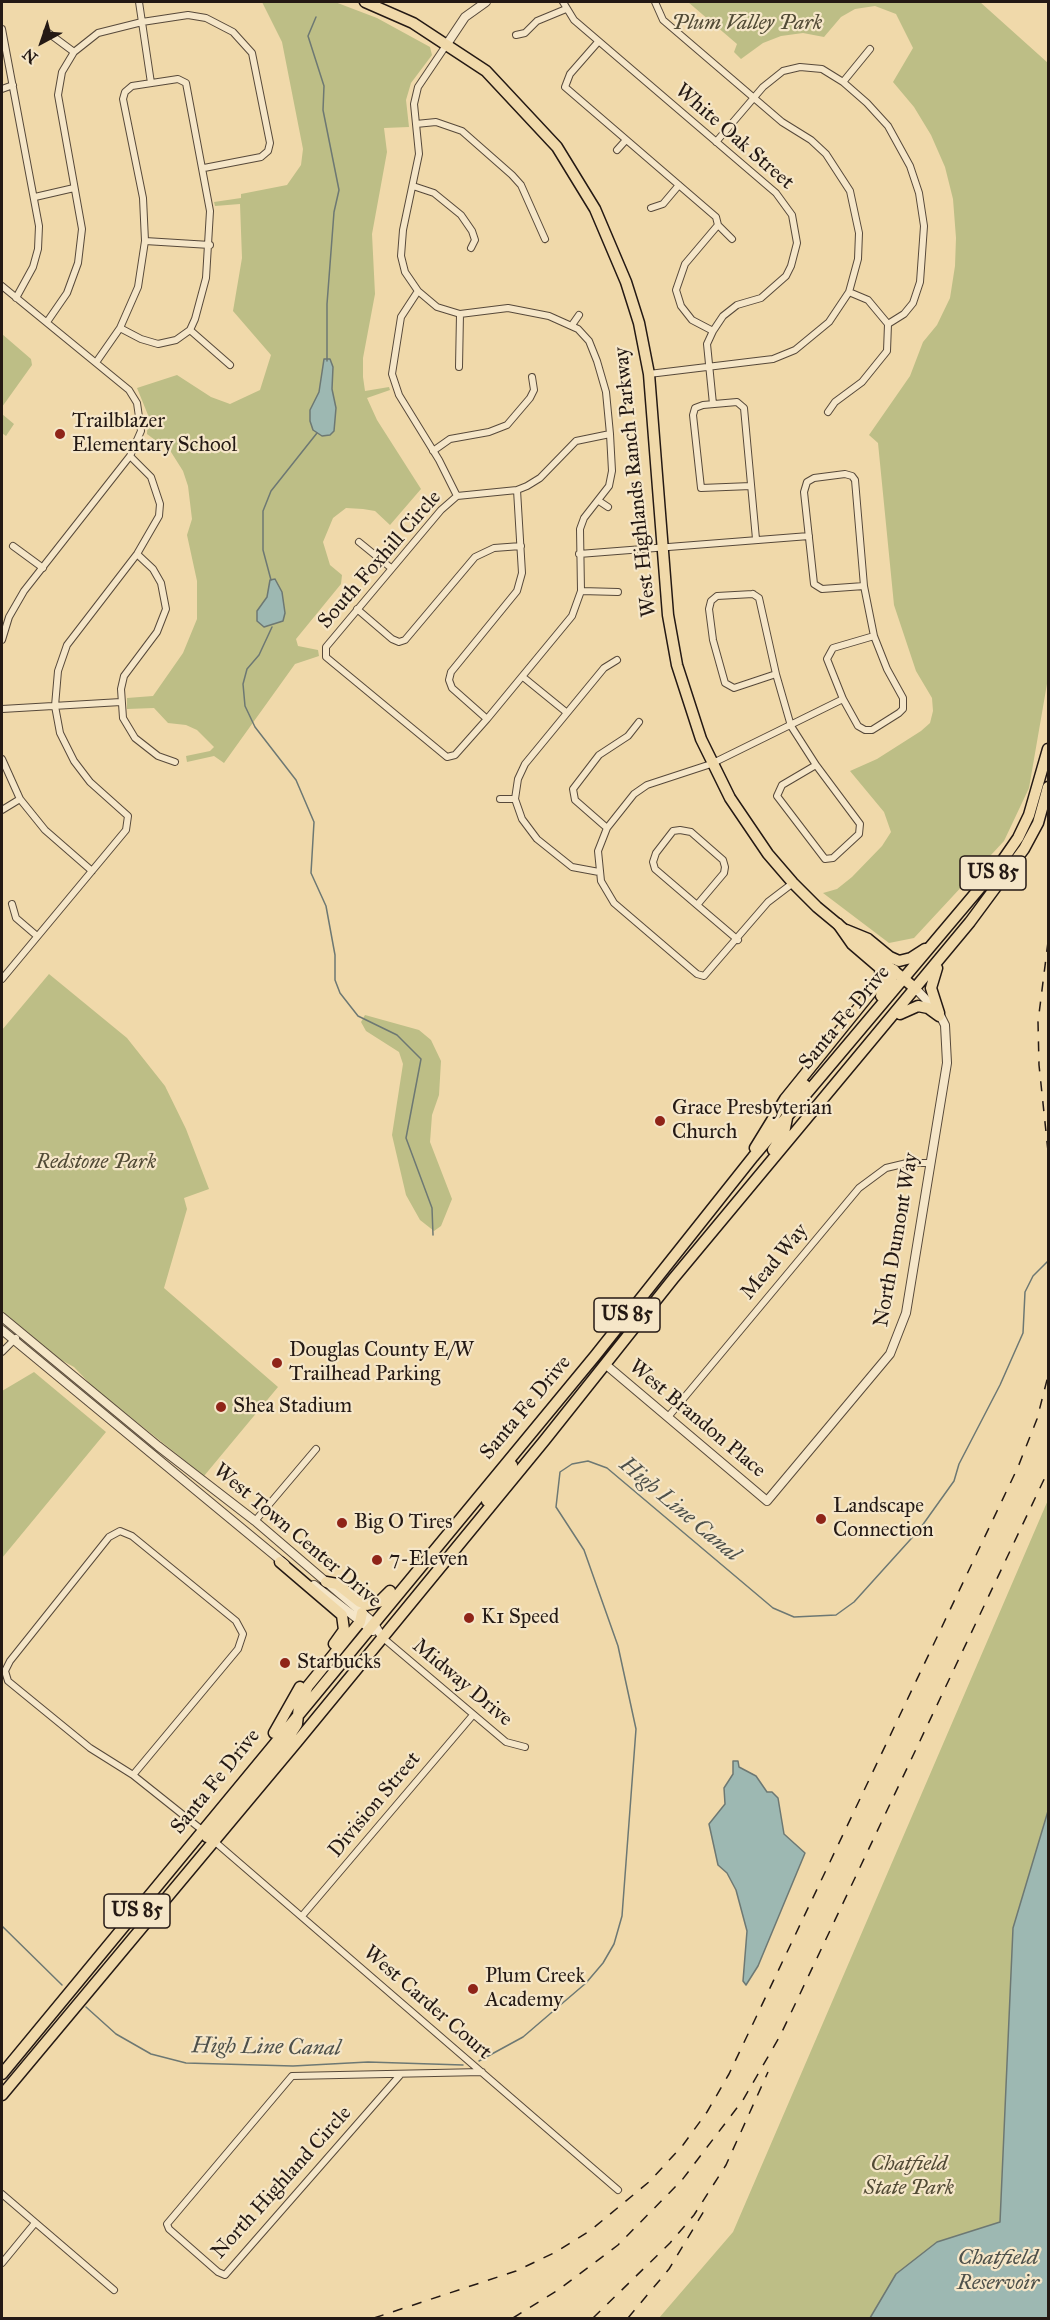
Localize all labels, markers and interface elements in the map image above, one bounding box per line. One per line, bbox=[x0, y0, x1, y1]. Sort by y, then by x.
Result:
park label: Plum Valley Park bbox=[672, 11, 822, 37]
north arrow bbox=[12, 12, 72, 72]
text: N bbox=[19, 45, 41, 68]
street label: White Oak Street bbox=[669, 78, 799, 196]
street label: West Highlands Ranch Parkway bbox=[609, 346, 663, 618]
place label: Trailblazer Elementary School bbox=[72, 409, 237, 459]
marker: Trailblazer Elementary School bbox=[53, 427, 67, 441]
street label: South Foxhill Circle bbox=[313, 486, 447, 634]
road number: US 85 bbox=[960, 856, 1026, 890]
street label: Santa Fe Drive bbox=[794, 961, 896, 1075]
place label: Grace Presbyterian Church bbox=[672, 1096, 832, 1146]
marker: Grace Presbyterian Church bbox=[653, 1114, 667, 1128]
park label: Redstone Park bbox=[36, 1150, 156, 1176]
street label: North Dumont Way bbox=[869, 1151, 925, 1329]
street label: Mead Way bbox=[736, 1219, 814, 1305]
road number: US 85 bbox=[594, 1298, 660, 1332]
place label: Douglas County E/W Trailhead Parking bbox=[289, 1338, 474, 1388]
street label: Santa Fe Drive bbox=[475, 1351, 577, 1465]
street label: West Brandon Place bbox=[624, 1354, 770, 1484]
marker: Douglas County E/W Trailhead Parking bbox=[270, 1356, 284, 1370]
place label: Shea Stadium bbox=[233, 1394, 352, 1420]
marker: Shea Stadium bbox=[214, 1400, 228, 1414]
water label: High Line Canal bbox=[613, 1452, 745, 1568]
street label: West Town Center Drive bbox=[208, 1458, 386, 1614]
place label: Landscape Connection bbox=[833, 1494, 934, 1544]
place label: Big O Tires bbox=[354, 1510, 453, 1536]
marker: Landscape Connection bbox=[814, 1512, 828, 1526]
marker: Big O Tires bbox=[335, 1516, 349, 1530]
place label: 7-Eleven bbox=[389, 1547, 468, 1573]
marker: 7-Eleven bbox=[370, 1553, 384, 1567]
place label: K1 Speed bbox=[481, 1605, 559, 1631]
marker: K1 Speed bbox=[462, 1611, 476, 1625]
street label: Midway Drive bbox=[407, 1634, 517, 1732]
place label: Starbucks bbox=[297, 1650, 381, 1676]
marker: Starbucks bbox=[278, 1656, 292, 1670]
street label: Santa Fe Drive bbox=[166, 1724, 266, 1840]
street label: Division Street bbox=[324, 1747, 426, 1863]
road number: US 85 bbox=[104, 1894, 170, 1928]
street label: West Carder Court bbox=[358, 1940, 496, 2066]
place label: Plum Creek Academy bbox=[485, 1964, 585, 2014]
marker: Plum Creek Academy bbox=[466, 1982, 480, 1996]
water label: High Line Canal bbox=[191, 2033, 341, 2063]
street label: North Highland Circle bbox=[207, 2101, 357, 2265]
park label: Chatfield State Park bbox=[864, 2152, 954, 2202]
water label: Chatfield Reservoir bbox=[957, 2246, 1039, 2298]

